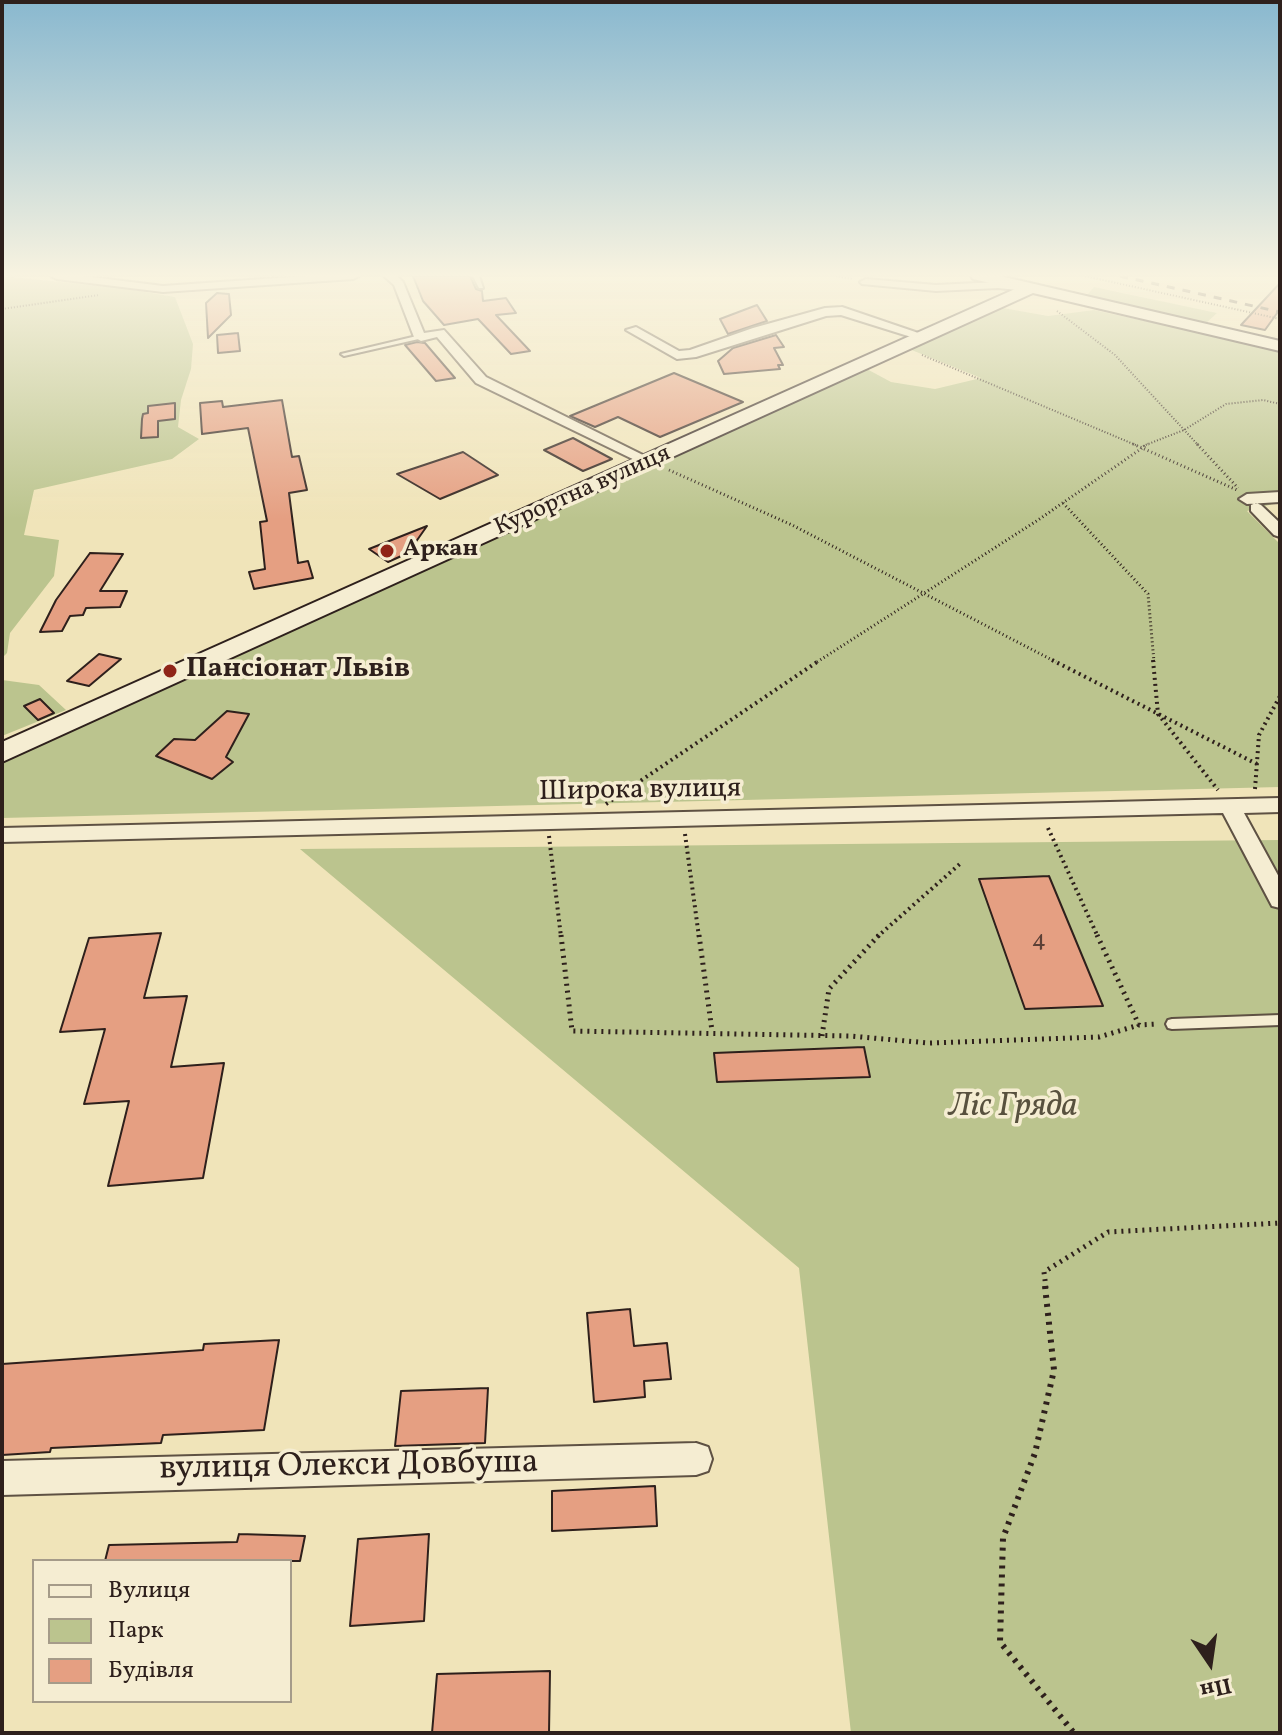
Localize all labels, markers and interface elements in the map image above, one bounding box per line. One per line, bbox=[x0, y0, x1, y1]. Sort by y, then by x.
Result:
street label: Курортна вулиця bbox=[490, 440, 676, 544]
place label: Аркан bbox=[403, 537, 478, 565]
marker: Аркан bbox=[378, 542, 396, 560]
place label: Пансіонат Львів bbox=[186, 654, 410, 688]
marker: Пансіонат Львів bbox=[161, 662, 179, 680]
street label: Широка вулиця bbox=[539, 773, 741, 811]
house number: 4 bbox=[1032, 928, 1046, 956]
park label: Ліс Гряда bbox=[948, 1089, 1078, 1129]
street label: вулиця Олекси Довбуша bbox=[159, 1444, 539, 1492]
legend bbox=[32, 1559, 292, 1703]
text: Вулиця bbox=[108, 1574, 190, 1608]
text: Парк bbox=[108, 1614, 164, 1648]
north arrow bbox=[1170, 1623, 1250, 1703]
text: Будівля bbox=[108, 1654, 194, 1688]
text: Пн bbox=[1197, 1668, 1234, 1705]

